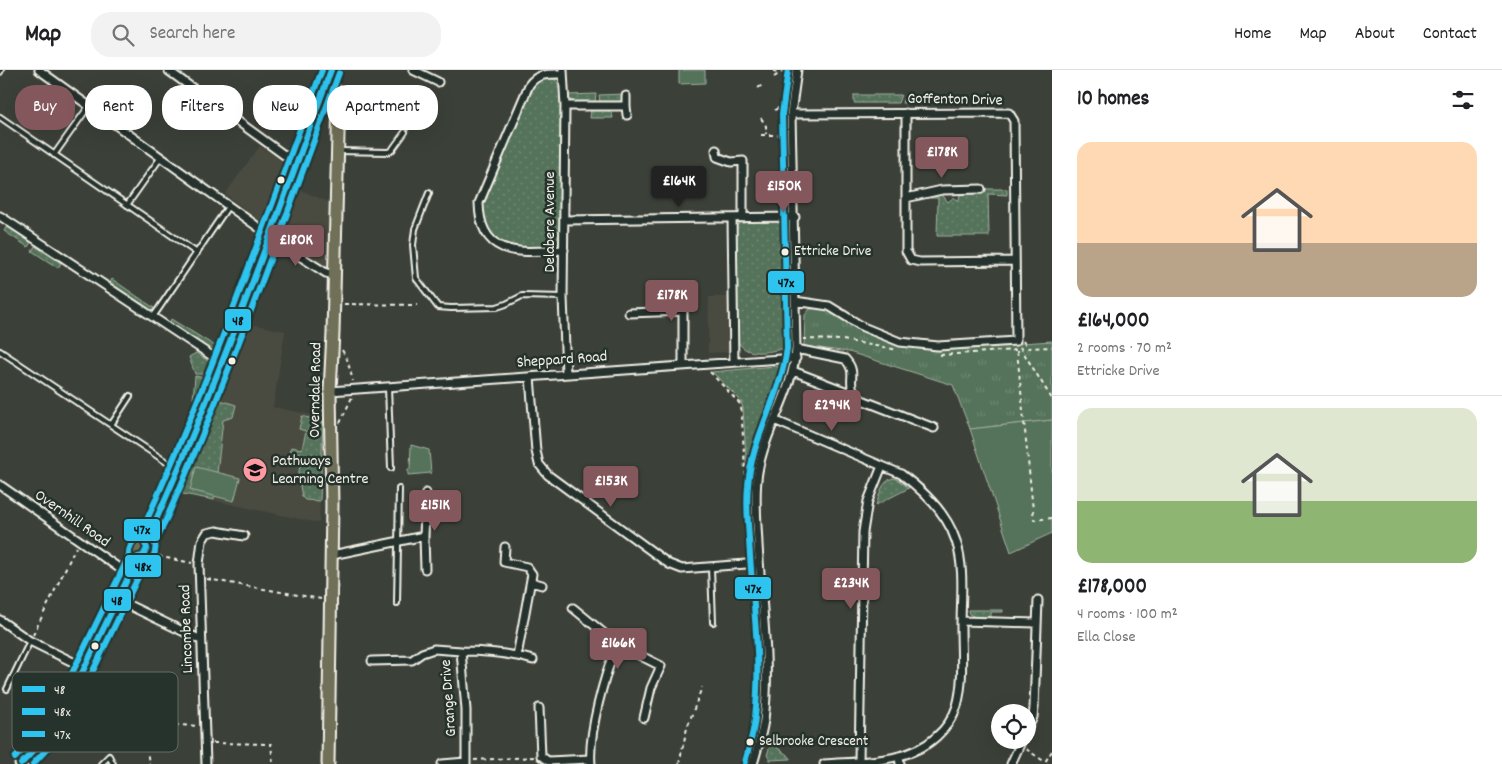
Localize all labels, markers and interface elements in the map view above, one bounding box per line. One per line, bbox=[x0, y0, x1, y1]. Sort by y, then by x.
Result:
search box bbox=[91, 12, 441, 57]
text: Map bbox=[25, 18, 61, 52]
icon: search bbox=[109, 21, 137, 49]
text: Search here bbox=[149, 21, 235, 48]
text: Home bbox=[1234, 22, 1271, 47]
text: Map bbox=[1299, 22, 1327, 47]
text: About bbox=[1355, 22, 1395, 47]
text: Contact bbox=[1423, 22, 1477, 47]
chip: Buy bbox=[15, 85, 75, 130]
chip: Rent bbox=[85, 85, 152, 130]
chip: Filters bbox=[162, 85, 243, 130]
chip: New bbox=[253, 85, 317, 130]
chip: Apartment bbox=[327, 85, 438, 130]
text: 10 homes bbox=[1077, 85, 1149, 115]
icon: filters bbox=[1449, 86, 1477, 114]
street label: Goffenton Drive bbox=[907, 88, 1003, 112]
pin: £178K bbox=[907, 136, 977, 179]
text: £178K bbox=[926, 141, 958, 164]
pin: £164K bbox=[644, 166, 714, 208]
text: £164K bbox=[662, 170, 696, 193]
pin: £150K bbox=[749, 170, 819, 213]
street label: Delabere Avenue bbox=[539, 172, 562, 273]
unlabelled marker bbox=[276, 175, 286, 185]
text: £150K bbox=[766, 175, 802, 198]
icon: home bbox=[1232, 175, 1322, 265]
pin: £180K bbox=[261, 224, 331, 267]
text: £180K bbox=[279, 229, 313, 252]
place label: Ettricke Drive bbox=[794, 241, 872, 263]
marker: Ettricke Drive bbox=[780, 247, 790, 257]
line badge: 47x bbox=[767, 270, 805, 294]
text: 47x bbox=[778, 274, 795, 294]
pin: £178K bbox=[637, 280, 707, 322]
text: £178K bbox=[656, 284, 688, 307]
text: £164,000 bbox=[1077, 307, 1149, 337]
line badge: 48 bbox=[224, 308, 252, 332]
text: 48 bbox=[232, 312, 244, 332]
text: 2 rooms · 70 m² bbox=[1077, 337, 1172, 360]
street label: Overndale Road bbox=[304, 342, 328, 438]
street label: Sheppard Road bbox=[516, 345, 608, 375]
unlabelled marker bbox=[227, 356, 237, 366]
text: Ettricke Drive bbox=[1077, 360, 1159, 383]
pin: £294K bbox=[797, 390, 867, 432]
text: £294K bbox=[814, 394, 850, 417]
icon: home bbox=[1232, 440, 1322, 530]
place label: Pathways Learning Centre bbox=[272, 450, 369, 491]
school or university icon: Pathways Learning Centre bbox=[242, 457, 268, 483]
pin: £153K bbox=[576, 466, 646, 508]
text: £153K bbox=[594, 470, 628, 493]
street label: Overnhill Road bbox=[29, 484, 115, 554]
pin: £151K bbox=[400, 490, 470, 532]
text: £151K bbox=[420, 494, 450, 517]
line badge: 47x bbox=[123, 518, 161, 542]
text: 47x bbox=[134, 521, 151, 541]
line badge: 48x bbox=[124, 554, 162, 578]
text: 48x bbox=[135, 558, 152, 578]
pin: £234K bbox=[816, 568, 886, 610]
text: £234K bbox=[833, 572, 869, 595]
text: £178,000 bbox=[1077, 573, 1147, 603]
line badge: 47x bbox=[734, 576, 772, 600]
text: 47x bbox=[745, 580, 762, 600]
street label: Lincombe Road bbox=[174, 584, 200, 674]
line badge: 48 bbox=[103, 588, 132, 612]
text: 48 bbox=[111, 592, 123, 612]
text: 4 rooms · 100 m² bbox=[1077, 603, 1178, 626]
text: Ella Close bbox=[1077, 626, 1136, 649]
pin: £166K bbox=[583, 628, 653, 670]
text: £166K bbox=[601, 632, 635, 655]
unlabelled marker bbox=[90, 641, 100, 651]
street label: Grange Drive bbox=[435, 659, 463, 737]
legend bbox=[12, 672, 178, 752]
text: 48 bbox=[54, 681, 66, 701]
text: 48x bbox=[54, 703, 71, 723]
map controls bbox=[991, 704, 1036, 749]
button: locate bbox=[991, 704, 1036, 749]
text: 47x bbox=[54, 726, 70, 746]
place label: Selbrooke Crescent bbox=[759, 731, 869, 753]
marker: Selbrooke Crescent bbox=[745, 737, 755, 747]

